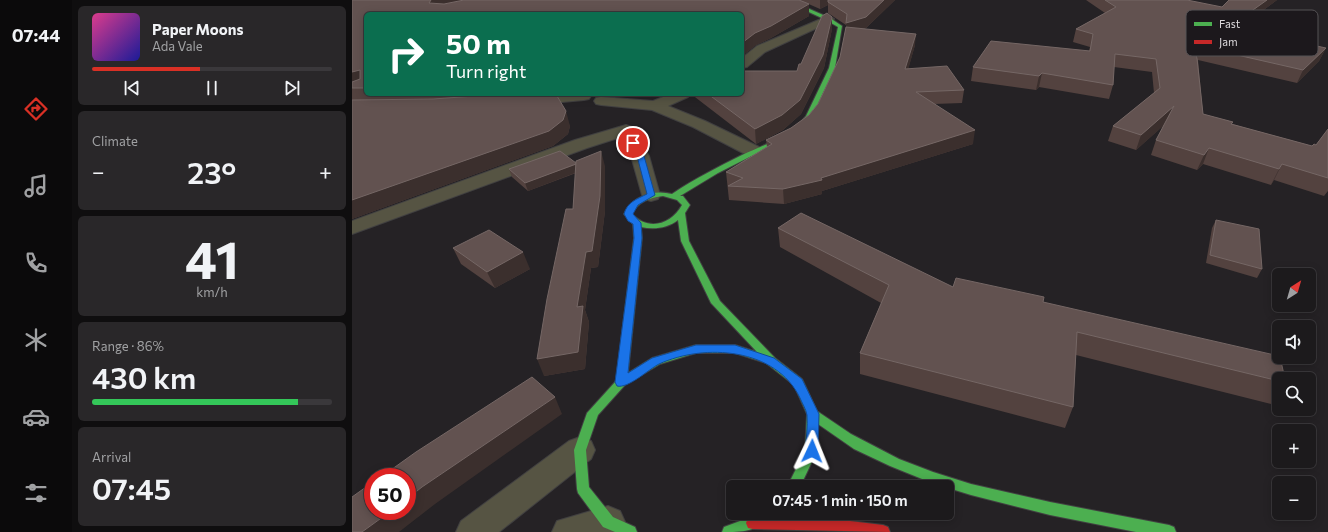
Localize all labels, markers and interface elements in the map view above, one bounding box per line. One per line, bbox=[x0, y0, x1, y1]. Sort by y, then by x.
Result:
legend bbox=[1186, 10, 1318, 56]
text: Fast bbox=[1219, 17, 1241, 30]
text: Paper Moons bbox=[152, 20, 243, 38]
text: 07:44 bbox=[12, 24, 60, 46]
text: 50 m bbox=[446, 26, 511, 60]
icon: right bbox=[380, 28, 432, 80]
text: Jam bbox=[1219, 35, 1238, 49]
text: Ada Vale bbox=[152, 38, 203, 54]
text: Turn right bbox=[446, 60, 526, 82]
icon: previous bbox=[121, 77, 143, 99]
icon: pause bbox=[201, 77, 223, 99]
icon: next bbox=[281, 77, 303, 99]
icon: directions bbox=[22, 95, 50, 123]
pin bbox=[616, 126, 650, 160]
icon: arrive bbox=[622, 132, 644, 154]
text: Climate bbox=[92, 133, 138, 149]
text: 23° bbox=[187, 153, 236, 190]
text: − bbox=[92, 158, 105, 185]
text: + bbox=[319, 158, 332, 185]
icon: music bbox=[22, 172, 50, 200]
text: 41 bbox=[185, 226, 239, 290]
icon: phone bbox=[22, 249, 50, 277]
north arrow bbox=[1272, 268, 1316, 312]
map controls bbox=[1272, 268, 1316, 520]
text: km/h bbox=[196, 284, 228, 300]
button: sound bbox=[1272, 320, 1316, 364]
icon: climate bbox=[22, 326, 50, 354]
text: Range · 86% bbox=[92, 338, 164, 354]
text: 430 km bbox=[92, 358, 196, 395]
button: search bbox=[1272, 372, 1316, 416]
icon: car bbox=[22, 403, 50, 431]
button: + bbox=[1272, 424, 1316, 468]
position arrow bbox=[791, 430, 833, 472]
text: Arrival bbox=[92, 449, 131, 465]
speed limit sign: 50 bbox=[364, 468, 416, 520]
text: 07:45 bbox=[92, 469, 171, 506]
button: − bbox=[1272, 476, 1316, 520]
icon: filters bbox=[22, 479, 50, 507]
text: 07:45 · 1 min · 150 m bbox=[772, 491, 908, 509]

